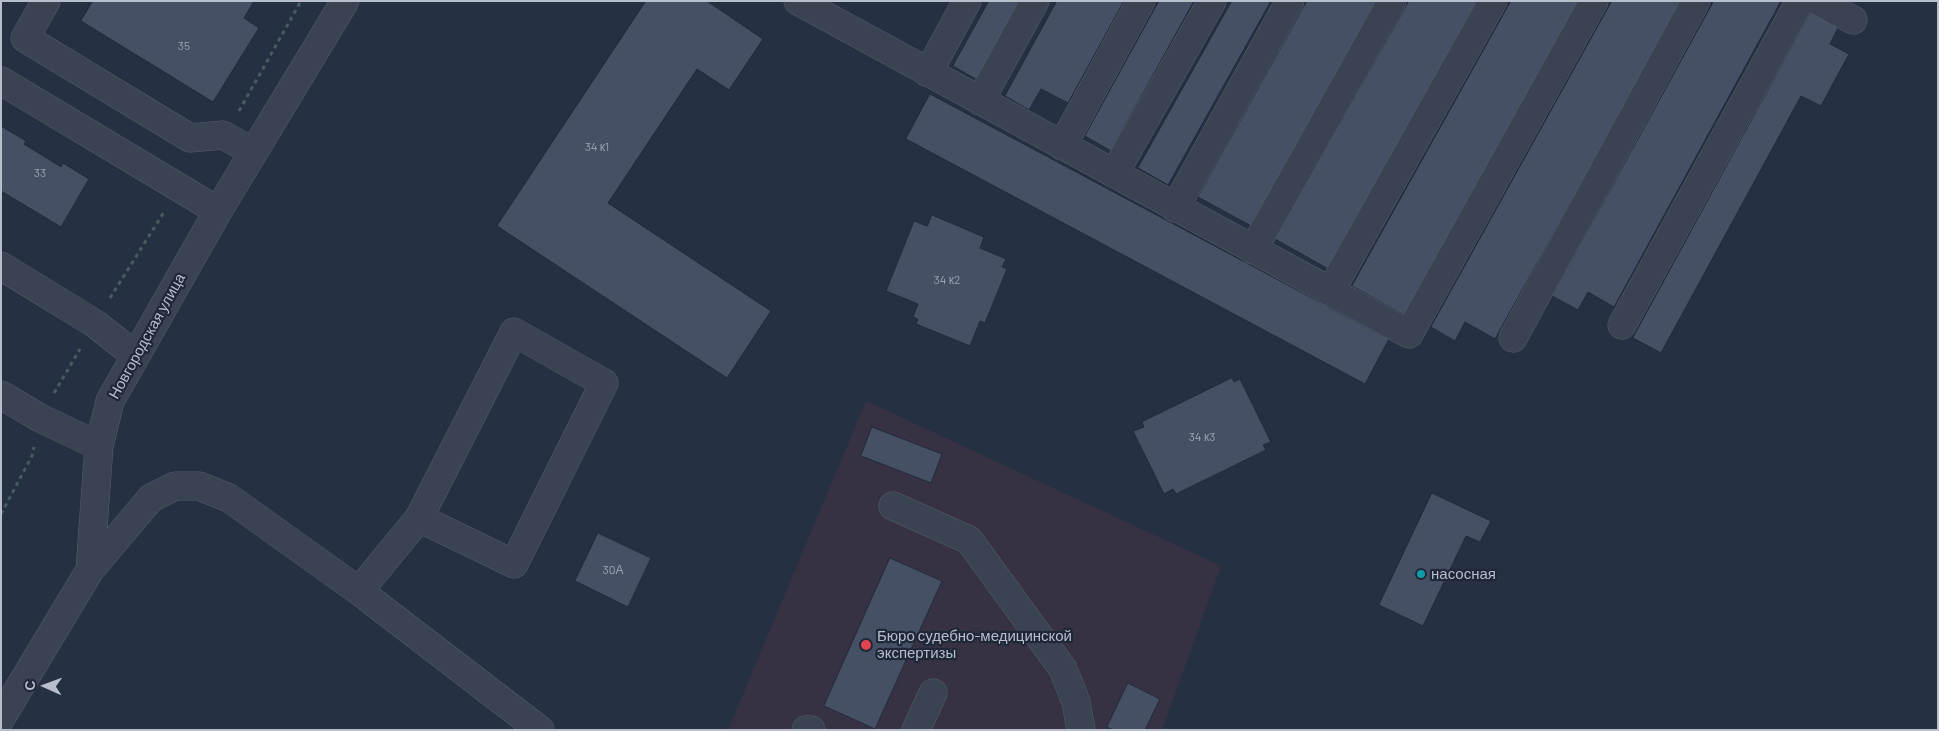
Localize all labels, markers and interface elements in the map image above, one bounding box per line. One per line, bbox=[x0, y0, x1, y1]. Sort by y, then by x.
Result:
house number: 35 bbox=[178, 39, 190, 53]
house number: 34 к1 bbox=[585, 140, 609, 154]
house number: 33 bbox=[34, 166, 46, 180]
street label: Новгородская улица bbox=[105, 270, 189, 402]
house number: 34 к2 bbox=[934, 273, 960, 287]
house number: 34 к3 bbox=[1189, 430, 1215, 444]
house number: 30А bbox=[603, 563, 623, 577]
place label: насосная bbox=[1431, 565, 1496, 583]
marker: насосная bbox=[1415, 568, 1427, 580]
place label: Бюро судебно-медицинской экспертизы bbox=[877, 627, 1072, 662]
marker: Бюро судебно-медицинской экспертизы bbox=[859, 638, 873, 652]
north arrow bbox=[20, 661, 70, 711]
text: С bbox=[21, 680, 38, 691]

